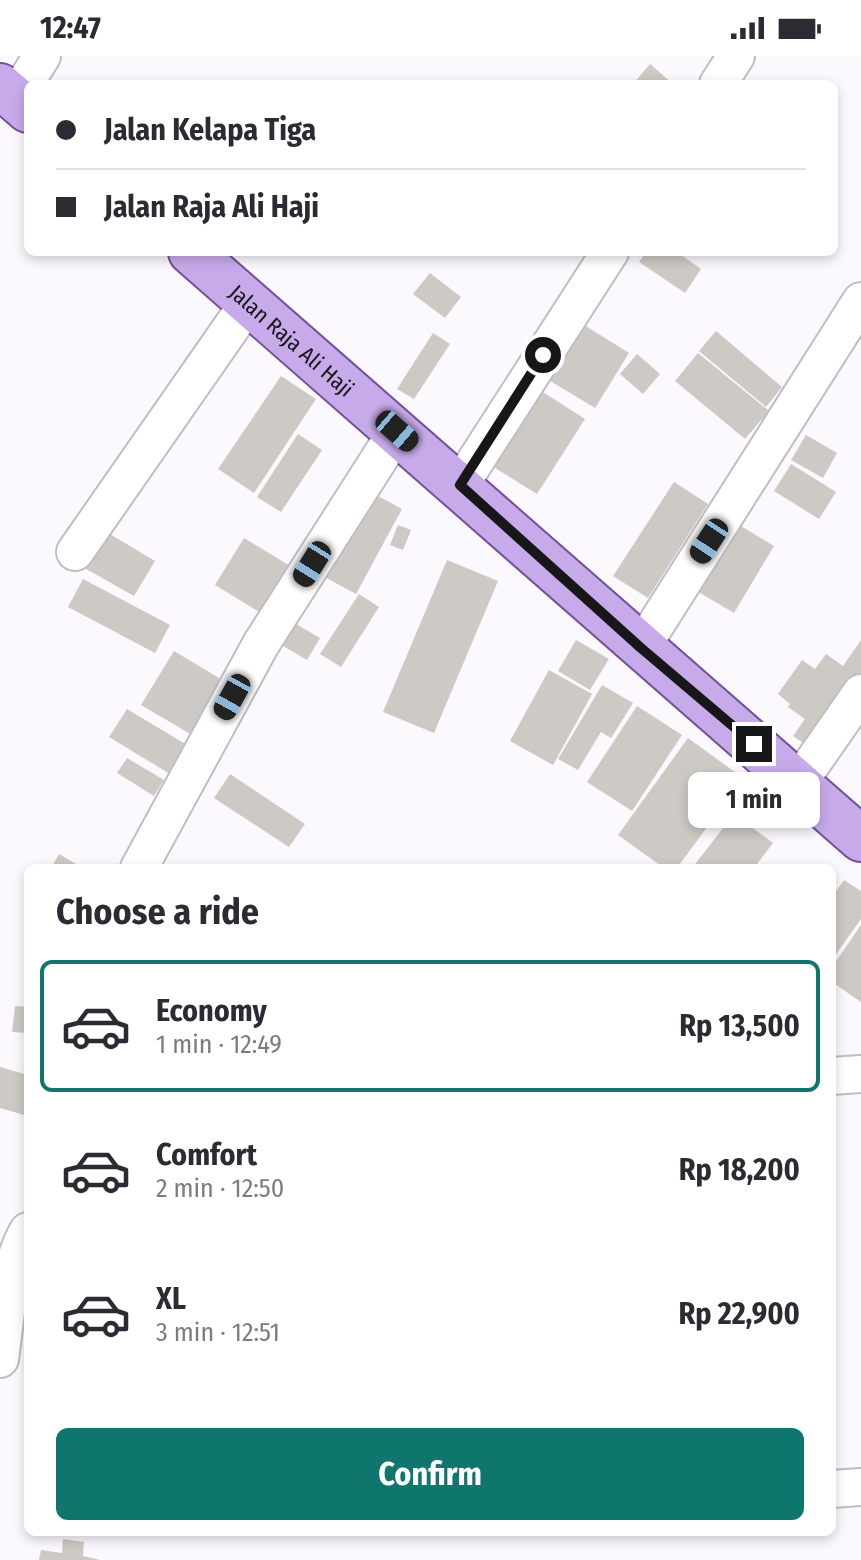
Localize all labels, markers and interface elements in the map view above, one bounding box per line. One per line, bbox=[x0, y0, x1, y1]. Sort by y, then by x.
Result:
text: 12:47 bbox=[40, 10, 101, 46]
text: Jalan Kelapa Tiga bbox=[104, 112, 316, 148]
text: Jalan Raja Ali Haji bbox=[104, 189, 319, 225]
street label: Jalan Raja Ali Haji bbox=[224, 279, 359, 402]
route start bbox=[525, 337, 561, 373]
car bbox=[371, 406, 423, 456]
car bbox=[686, 514, 732, 568]
car bbox=[289, 537, 335, 591]
car bbox=[210, 670, 254, 724]
route end bbox=[736, 726, 772, 762]
callout: 1 min bbox=[688, 772, 820, 828]
text: 1 min bbox=[726, 784, 782, 815]
text: Choose a ride bbox=[56, 890, 259, 934]
icon: car bbox=[60, 990, 132, 1062]
text: Economy bbox=[156, 993, 267, 1029]
text: Rp 13,500 bbox=[679, 1008, 800, 1044]
text: 1 min · 12:49 bbox=[156, 1029, 282, 1060]
icon: car bbox=[60, 1134, 132, 1206]
text: Comfort bbox=[156, 1137, 257, 1173]
text: Rp 18,200 bbox=[679, 1152, 800, 1188]
text: 2 min · 12:50 bbox=[156, 1173, 284, 1204]
icon: car bbox=[60, 1278, 132, 1350]
text: XL bbox=[156, 1281, 186, 1317]
text: Rp 22,900 bbox=[678, 1296, 800, 1332]
text: 3 min · 12:51 bbox=[156, 1317, 280, 1348]
button: Confirm bbox=[56, 1428, 804, 1520]

